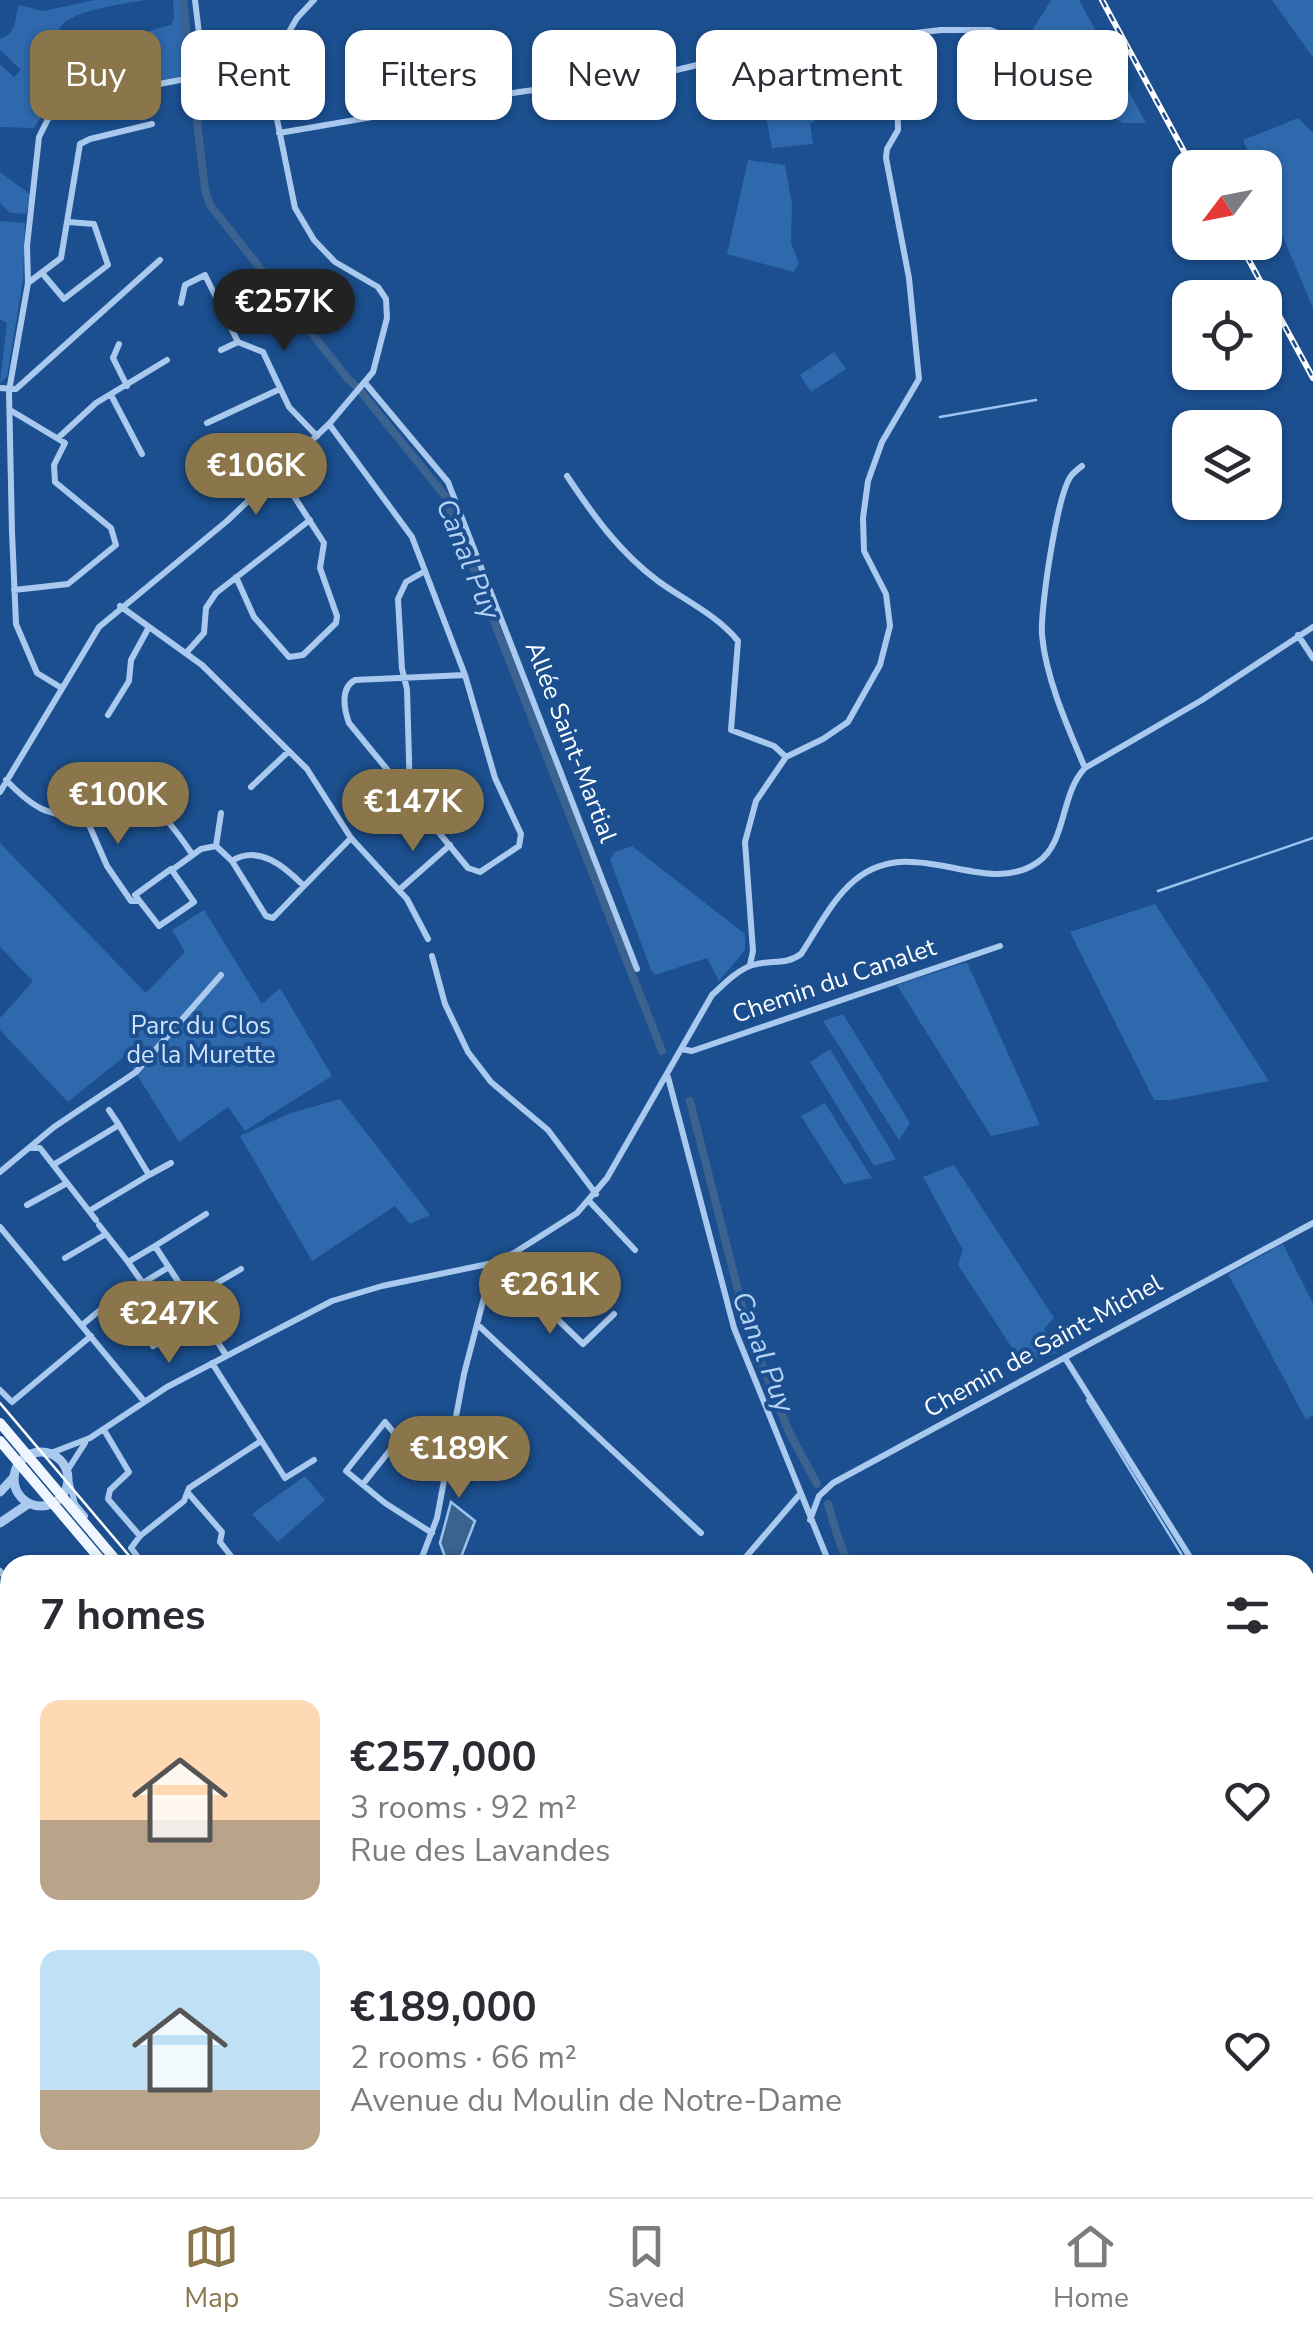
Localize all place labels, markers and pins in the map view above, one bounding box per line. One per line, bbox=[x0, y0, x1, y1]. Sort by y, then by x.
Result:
pin: €257K bbox=[214, 269, 354, 354]
pin: €106K bbox=[186, 433, 326, 518]
pin: €100K bbox=[48, 762, 188, 847]
pin: €147K bbox=[343, 769, 483, 854]
pin: €261K bbox=[480, 1252, 620, 1337]
pin: €247K bbox=[99, 1281, 239, 1366]
pin: €189K bbox=[389, 1416, 529, 1501]

